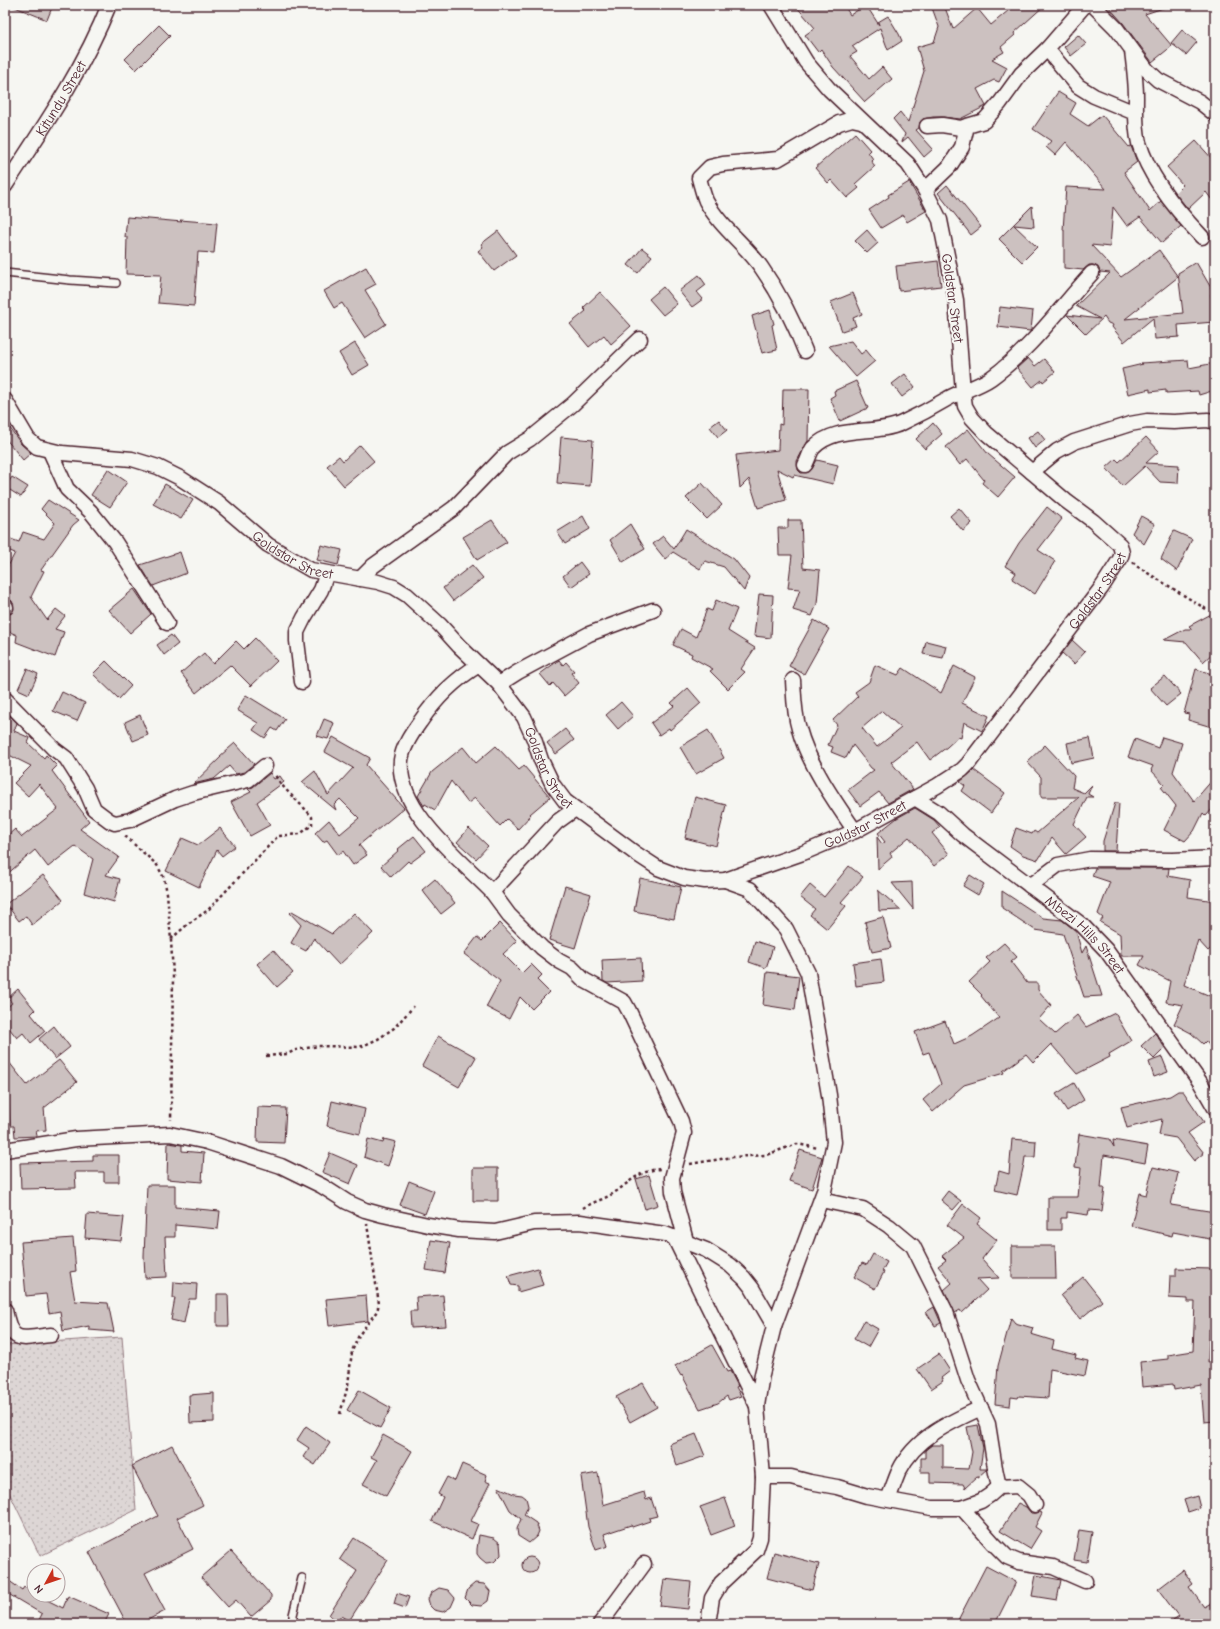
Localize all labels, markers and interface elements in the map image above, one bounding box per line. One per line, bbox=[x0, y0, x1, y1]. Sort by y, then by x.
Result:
street label: Kitundu Street bbox=[32, 57, 91, 139]
street label: Goldstar Street bbox=[938, 252, 967, 345]
street label: Goldstar Street bbox=[249, 527, 335, 583]
street label: Goldstar Street bbox=[1065, 550, 1131, 633]
street label: Goldstar Street bbox=[521, 724, 577, 813]
street label: Goldstar Street bbox=[821, 796, 910, 852]
street label: Mbezi Hills Street bbox=[1042, 892, 1129, 978]
north arrow bbox=[26, 1563, 66, 1603]
text: N bbox=[31, 1582, 46, 1596]

